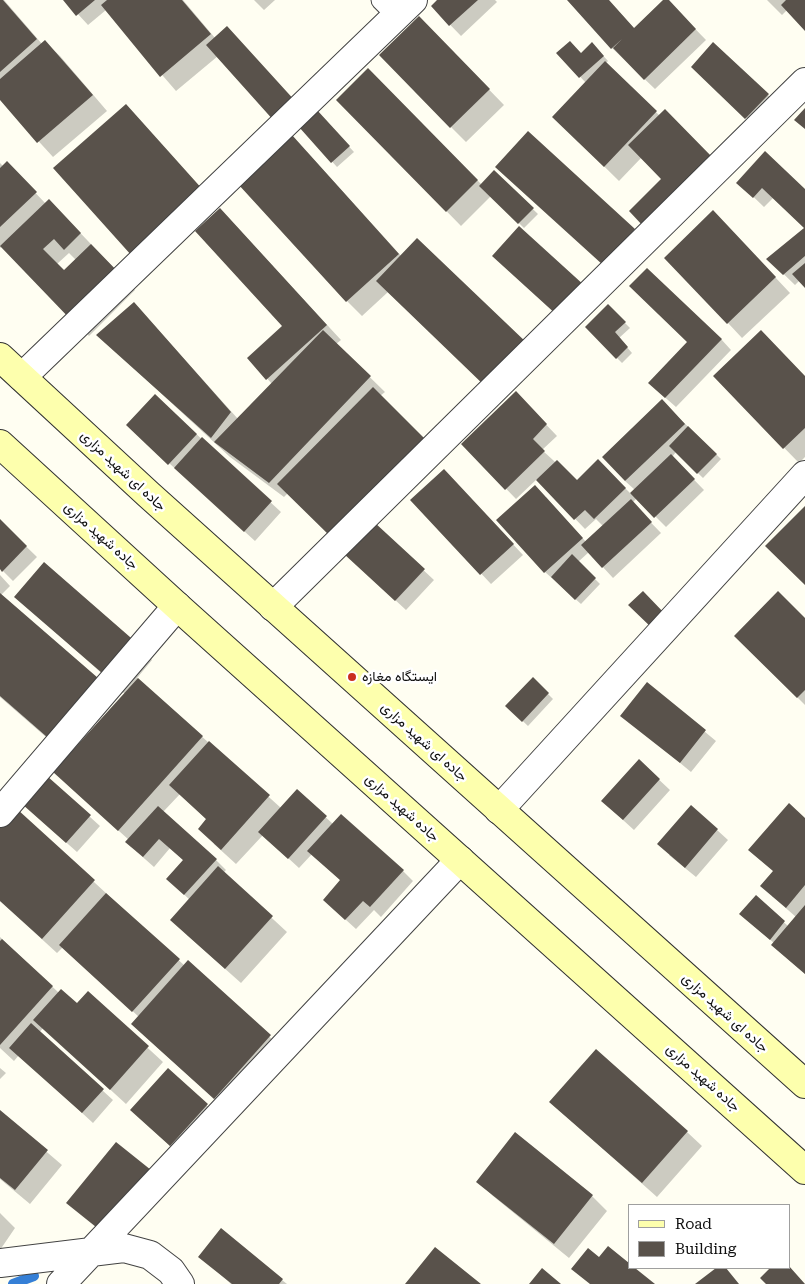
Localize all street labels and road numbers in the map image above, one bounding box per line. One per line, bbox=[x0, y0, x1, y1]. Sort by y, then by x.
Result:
street label: جاده ای شهید مزاری bbox=[77, 427, 169, 515]
street label: جاده شهید مزاری bbox=[61, 498, 141, 574]
street label: جاده ای شهید مزاری bbox=[377, 699, 471, 785]
street label: جاده شهید مزاری bbox=[362, 770, 442, 846]
street label: جاده ای شهید مزاری bbox=[678, 970, 772, 1056]
street label: جاده شهید مزاری bbox=[663, 1040, 743, 1116]

